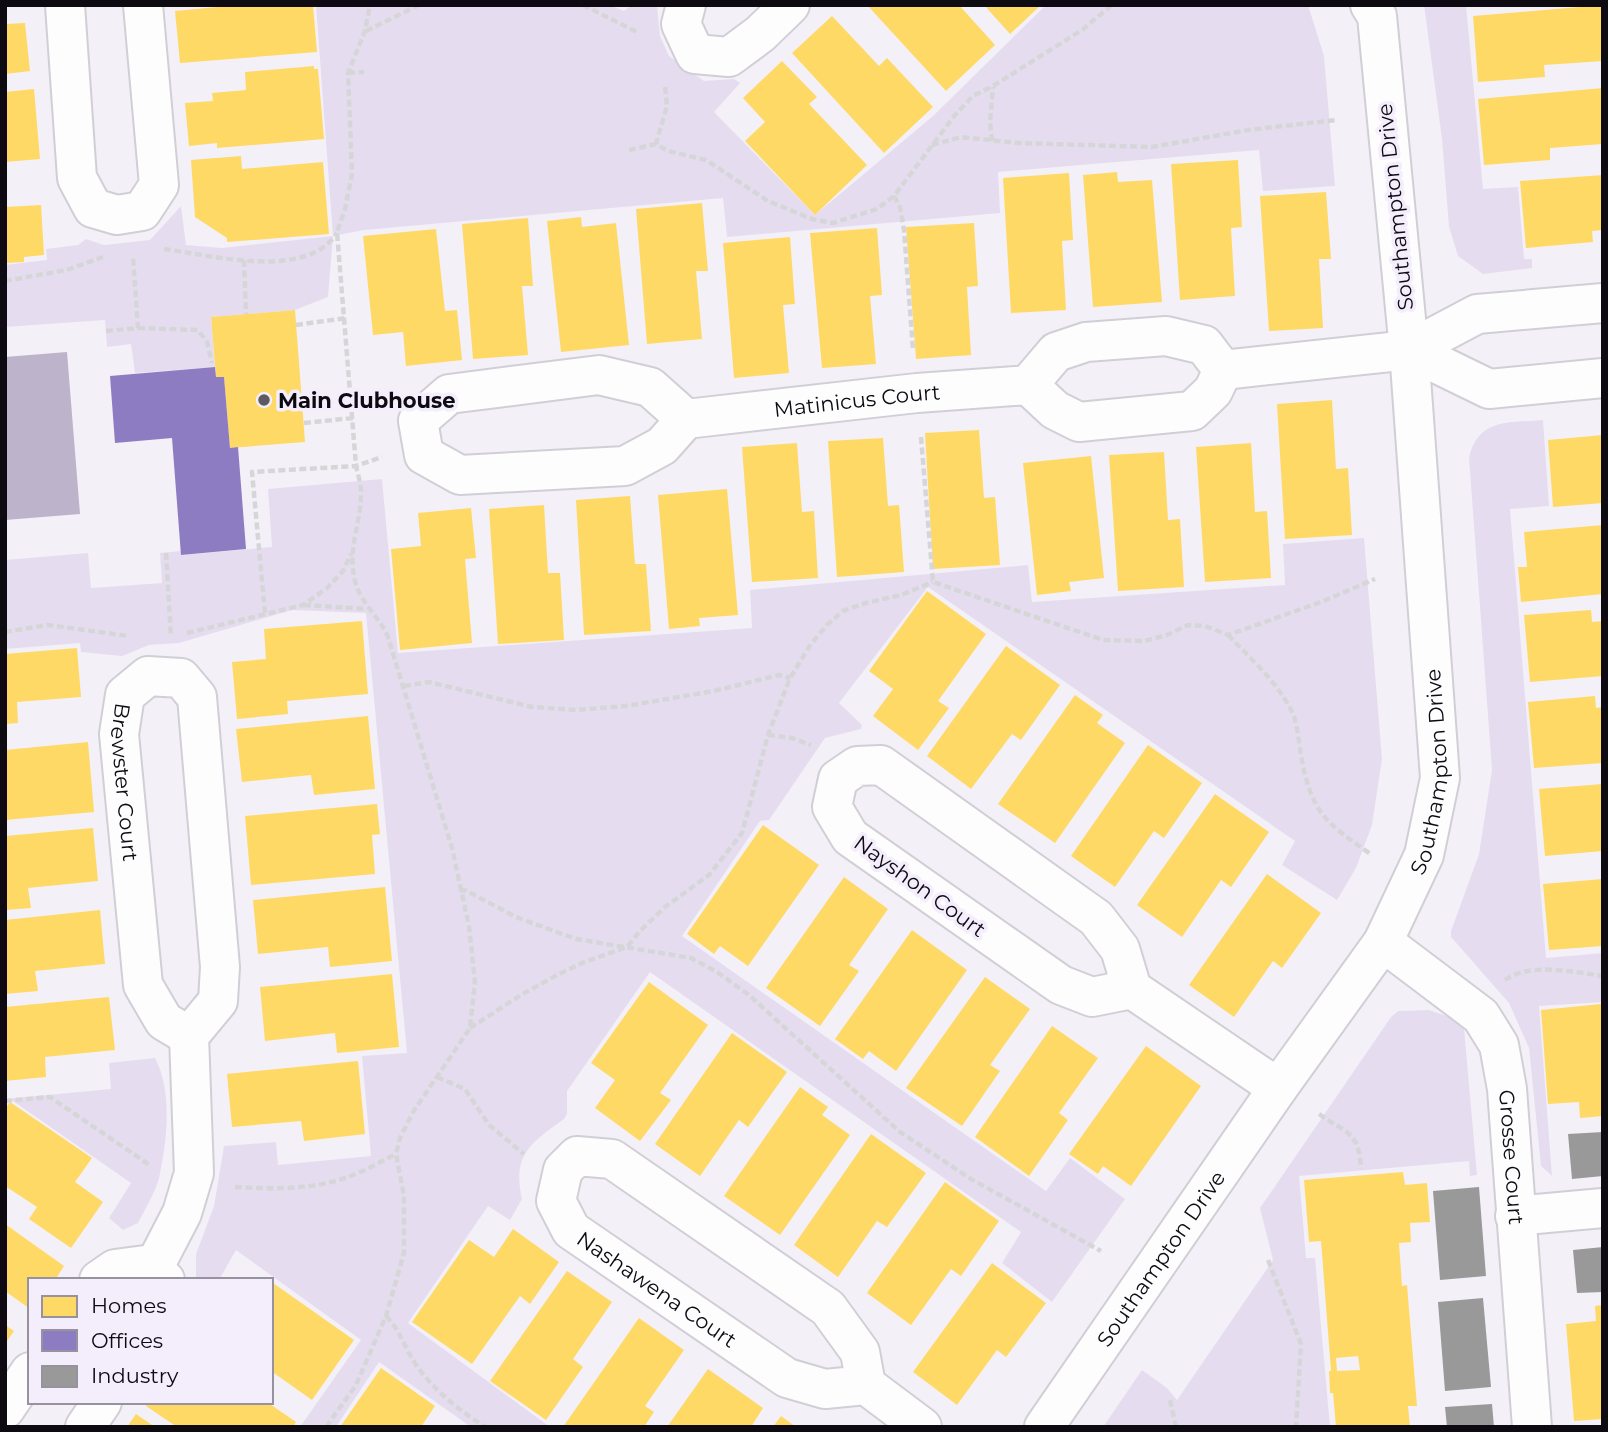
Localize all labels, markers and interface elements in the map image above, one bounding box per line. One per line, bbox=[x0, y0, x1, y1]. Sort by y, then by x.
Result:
street label: Southampton Drive bbox=[1372, 102, 1418, 312]
street label: Matinicus Court bbox=[772, 379, 941, 422]
place label: Main Clubhouse bbox=[278, 388, 455, 413]
marker: Main Clubhouse bbox=[256, 392, 272, 408]
street label: Southampton Drive bbox=[1404, 668, 1453, 878]
street label: Brewster Court bbox=[106, 701, 144, 862]
street label: Nayshon Court bbox=[849, 830, 991, 942]
street label: Grosse Court bbox=[1495, 1089, 1529, 1226]
street label: Southampton Drive bbox=[1091, 1166, 1230, 1351]
street label: Nashawena Court bbox=[572, 1225, 742, 1352]
legend bbox=[28, 1278, 273, 1404]
text: Homes bbox=[91, 1293, 166, 1318]
text: Offices bbox=[91, 1328, 163, 1353]
text: Industry bbox=[91, 1363, 179, 1388]

